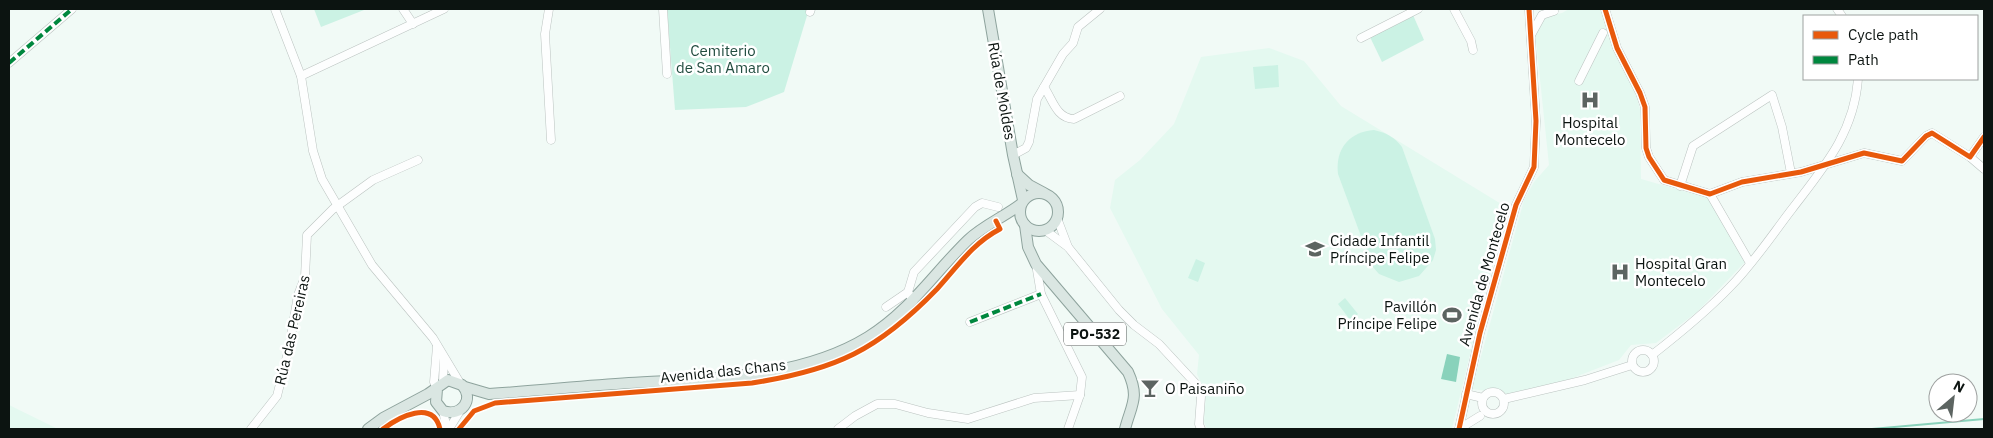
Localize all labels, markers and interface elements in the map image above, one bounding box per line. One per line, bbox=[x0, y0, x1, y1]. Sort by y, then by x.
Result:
legend bbox=[1803, 15, 1978, 80]
text: Cycle path bbox=[1848, 25, 1919, 44]
park label: Cemiterio de San Amaro bbox=[676, 41, 770, 77]
street label: Rúa de Moldes bbox=[984, 41, 1020, 141]
text: Path bbox=[1848, 50, 1879, 69]
hospital icon: Hospital Montecelo bbox=[1579, 89, 1601, 111]
place label: Hospital Montecelo bbox=[1555, 113, 1625, 149]
street label: Avenida de Montecelo bbox=[1454, 200, 1514, 348]
place label: Cidade Infantil Príncipe Felipe bbox=[1330, 231, 1430, 267]
school or university icon: Cidade Infantil Príncipe Felipe bbox=[1304, 238, 1326, 260]
place label: Hospital Gran Montecelo bbox=[1635, 254, 1727, 290]
hospital icon: Hospital Gran Montecelo bbox=[1609, 261, 1631, 283]
street label: Rúa das Pereiras bbox=[270, 273, 314, 387]
place label: Pavillón Príncipe Felipe bbox=[1338, 297, 1437, 333]
sports icon: Pavillón Príncipe Felipe bbox=[1441, 304, 1463, 326]
road number: PO-532 bbox=[1064, 322, 1126, 346]
street label: Avenida das Chans bbox=[659, 355, 787, 387]
north arrow bbox=[1928, 373, 1978, 423]
text: N bbox=[1950, 376, 1968, 397]
bar icon: O Paisaniño bbox=[1139, 377, 1161, 399]
place label: O Paisaniño bbox=[1165, 379, 1244, 398]

